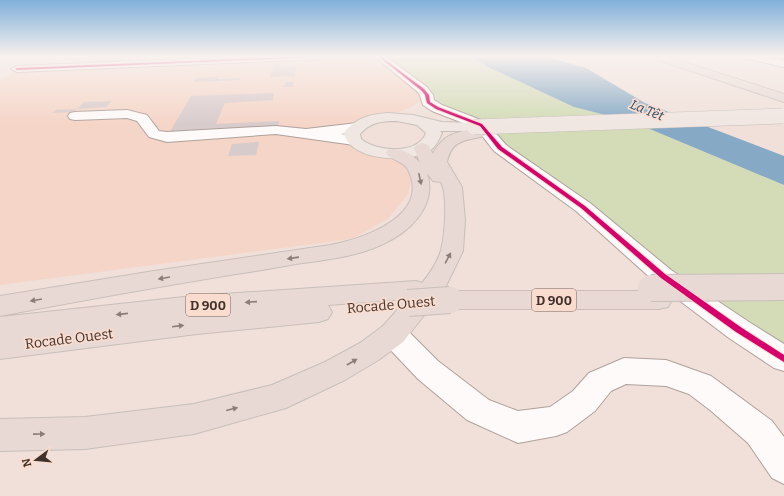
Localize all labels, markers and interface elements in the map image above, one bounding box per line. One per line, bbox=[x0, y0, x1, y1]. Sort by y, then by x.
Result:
water label: La Têt bbox=[628, 97, 666, 124]
one-way arrow bbox=[417, 172, 423, 185]
one-way arrow bbox=[445, 252, 452, 264]
one-way arrow bbox=[287, 255, 299, 261]
one-way arrow bbox=[158, 275, 171, 281]
road number: D 900 bbox=[532, 289, 576, 311]
street label: Rocade Ouest bbox=[346, 293, 436, 317]
road number: D 900 bbox=[186, 294, 230, 316]
one-way arrow bbox=[30, 297, 43, 303]
one-way arrow bbox=[245, 298, 257, 305]
one-way arrow bbox=[116, 310, 128, 317]
one-way arrow bbox=[172, 323, 184, 329]
street label: Rocade Ouest bbox=[24, 325, 114, 353]
one-way arrow bbox=[346, 358, 358, 365]
one-way arrow bbox=[226, 406, 238, 412]
one-way arrow bbox=[33, 431, 46, 437]
north arrow bbox=[16, 440, 56, 480]
text: N bbox=[19, 456, 34, 468]

